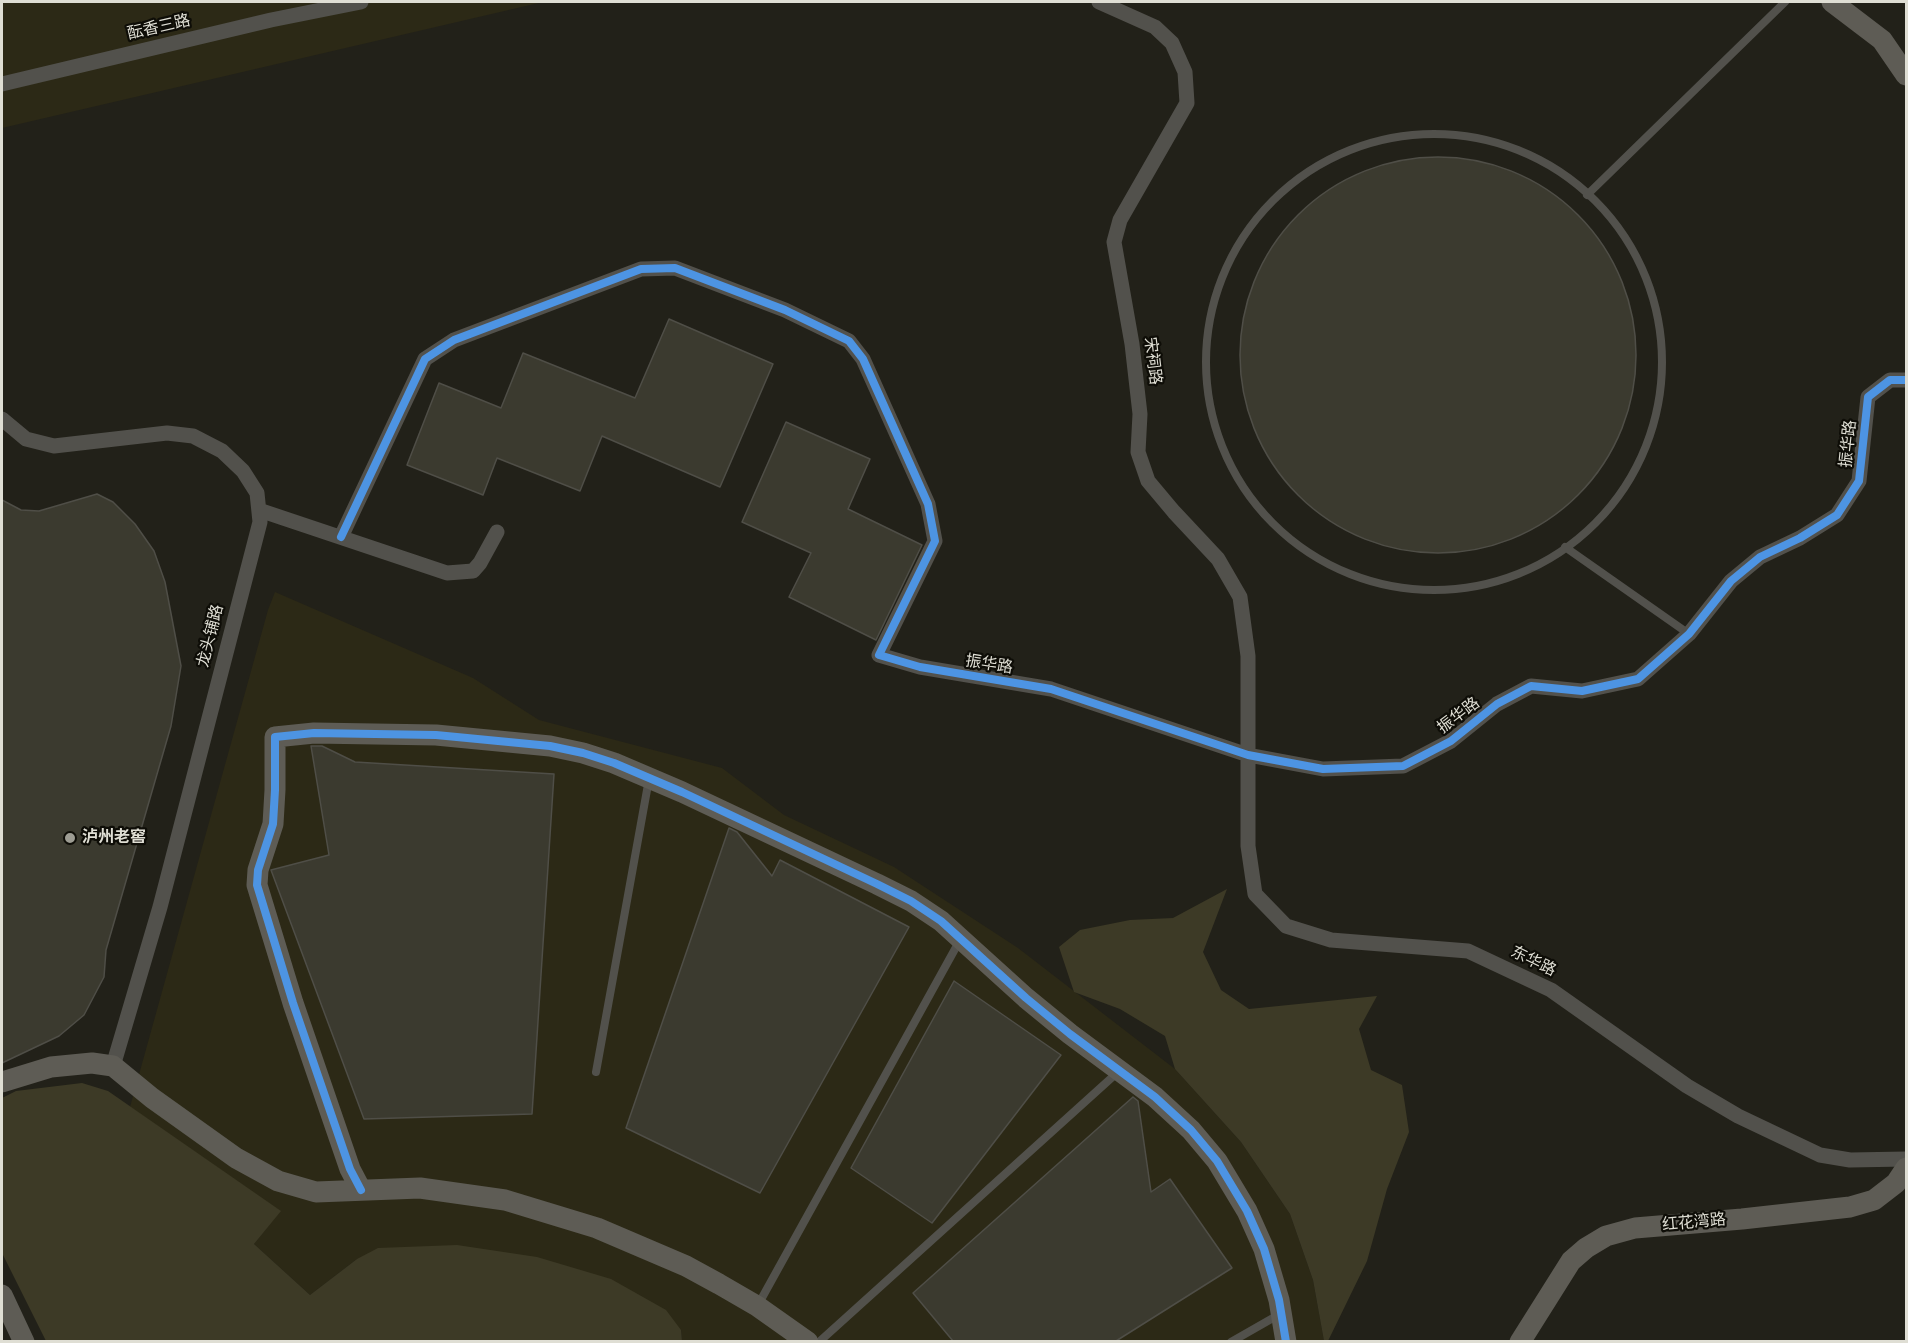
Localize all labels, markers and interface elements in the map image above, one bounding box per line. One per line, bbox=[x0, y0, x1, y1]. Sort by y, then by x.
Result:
street label: 酝香三路 bbox=[126, 11, 192, 45]
street label: 宋祠路 bbox=[1140, 336, 1164, 386]
street label: 振华路 bbox=[1837, 419, 1861, 469]
street label: 龙头铺路 bbox=[194, 603, 228, 669]
street label: 振华路 bbox=[964, 652, 1014, 678]
street label: 振华路 bbox=[1434, 694, 1484, 738]
place label: 泸州老窖 bbox=[82, 828, 146, 848]
marker: 泸州老窖 bbox=[63, 831, 77, 845]
street label: 东华路 bbox=[1507, 943, 1559, 981]
street label: 红花湾路 bbox=[1661, 1211, 1727, 1235]

